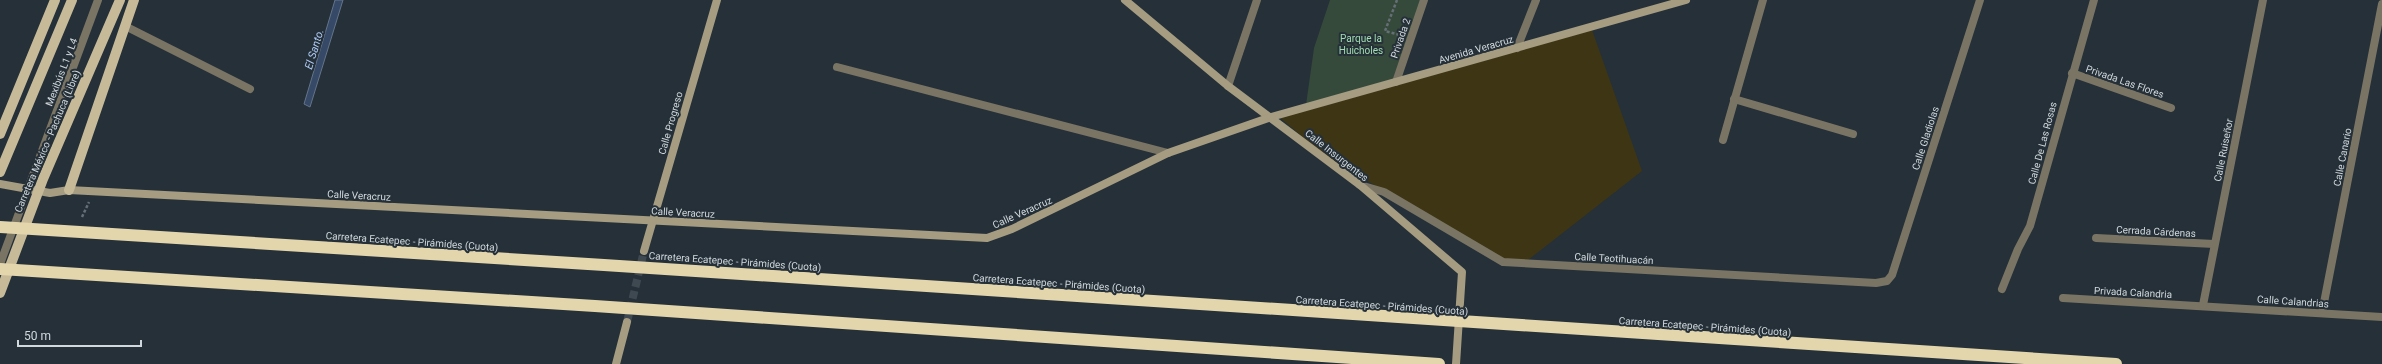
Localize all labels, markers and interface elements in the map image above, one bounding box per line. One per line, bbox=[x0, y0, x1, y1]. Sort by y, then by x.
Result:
street label: Privada 2 bbox=[1389, 16, 1413, 60]
water label: El Santo. bbox=[302, 27, 327, 71]
park label: Parque la Huicholes bbox=[1339, 33, 1383, 56]
street label: Avenida Veracruz bbox=[1438, 34, 1515, 65]
street label: Mexibús L1 y L4 bbox=[43, 36, 80, 108]
street label: Privada Las Flores bbox=[2084, 63, 2165, 100]
street label: Carretera México - Pachuca (Libre) bbox=[12, 68, 83, 214]
street label: Calle Progreso bbox=[656, 90, 685, 156]
street label: Calle De Las Rosas bbox=[2026, 101, 2059, 186]
street label: Calle Gladiolas bbox=[1910, 105, 1941, 171]
street label: Calle Ruiseñor bbox=[2212, 117, 2235, 182]
street label: Calle Insurgentes bbox=[1303, 127, 1370, 183]
street label: Calle Canario bbox=[2331, 127, 2354, 187]
street label: Calle Veracruz bbox=[327, 188, 391, 203]
street label: Calle Veracruz bbox=[991, 194, 1054, 230]
street label: Calle Veracruz bbox=[651, 205, 715, 220]
street label: Cerrada Cárdenas bbox=[2116, 224, 2196, 239]
street label: Carretera Ecatepec - Pirámides (Cuota) bbox=[325, 230, 499, 254]
street label: Carretera Ecatepec - Pirámides (Cuota) bbox=[648, 250, 822, 274]
street label: Calle Teotihuacán bbox=[1574, 251, 1654, 266]
street label: Carretera Ecatepec - Pirámides (Cuota) bbox=[972, 272, 1146, 296]
street label: Privada Calandria bbox=[2094, 285, 2172, 300]
street label: Carretera Ecatepec - Pirámides (Cuota) bbox=[1295, 294, 1469, 318]
street label: Calle Calandrias bbox=[2257, 294, 2329, 309]
street label: Carretera Ecatepec - Pirámides (Cuota) bbox=[1618, 315, 1792, 339]
scale bar bbox=[18, 322, 141, 348]
text: 50 m bbox=[24, 329, 51, 343]

